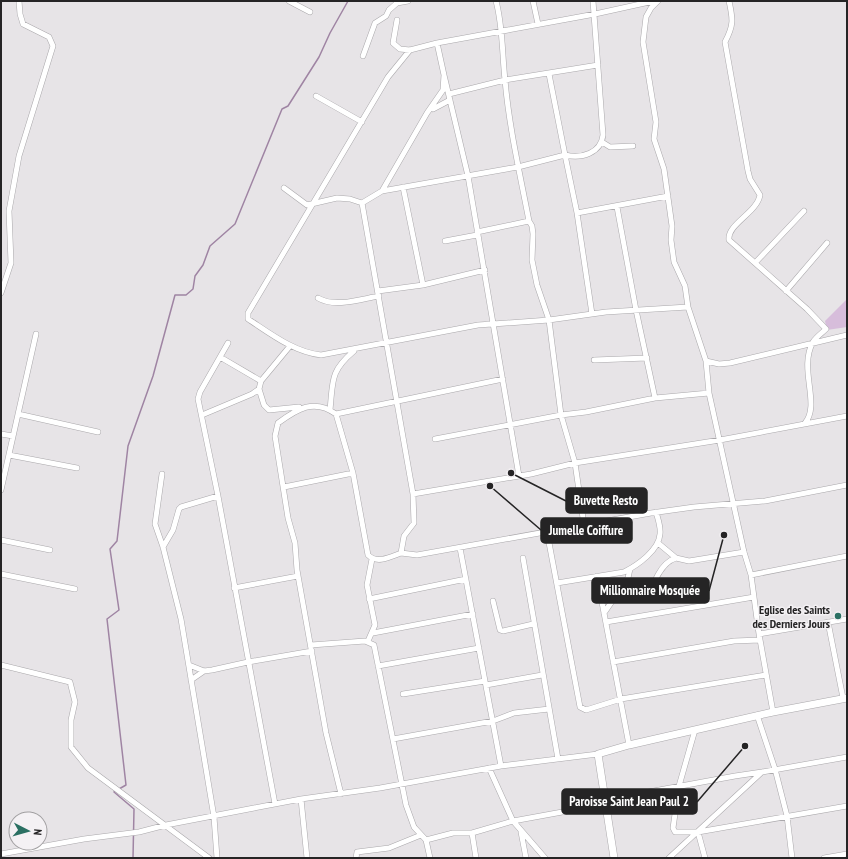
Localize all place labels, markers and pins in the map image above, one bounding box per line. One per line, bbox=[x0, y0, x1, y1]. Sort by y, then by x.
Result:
callout: Buvette Resto bbox=[566, 488, 647, 513]
callout: Jumelle Coiffure bbox=[541, 518, 632, 543]
callout: Millionnaire Mosquée bbox=[592, 578, 709, 603]
place label: Eglise des Saints des Derniers Jours bbox=[753, 602, 830, 631]
marker: Eglise des Saints des Derniers Jours bbox=[833, 611, 843, 621]
callout: Paroisse Saint Jean Paul 2 bbox=[562, 789, 697, 814]

